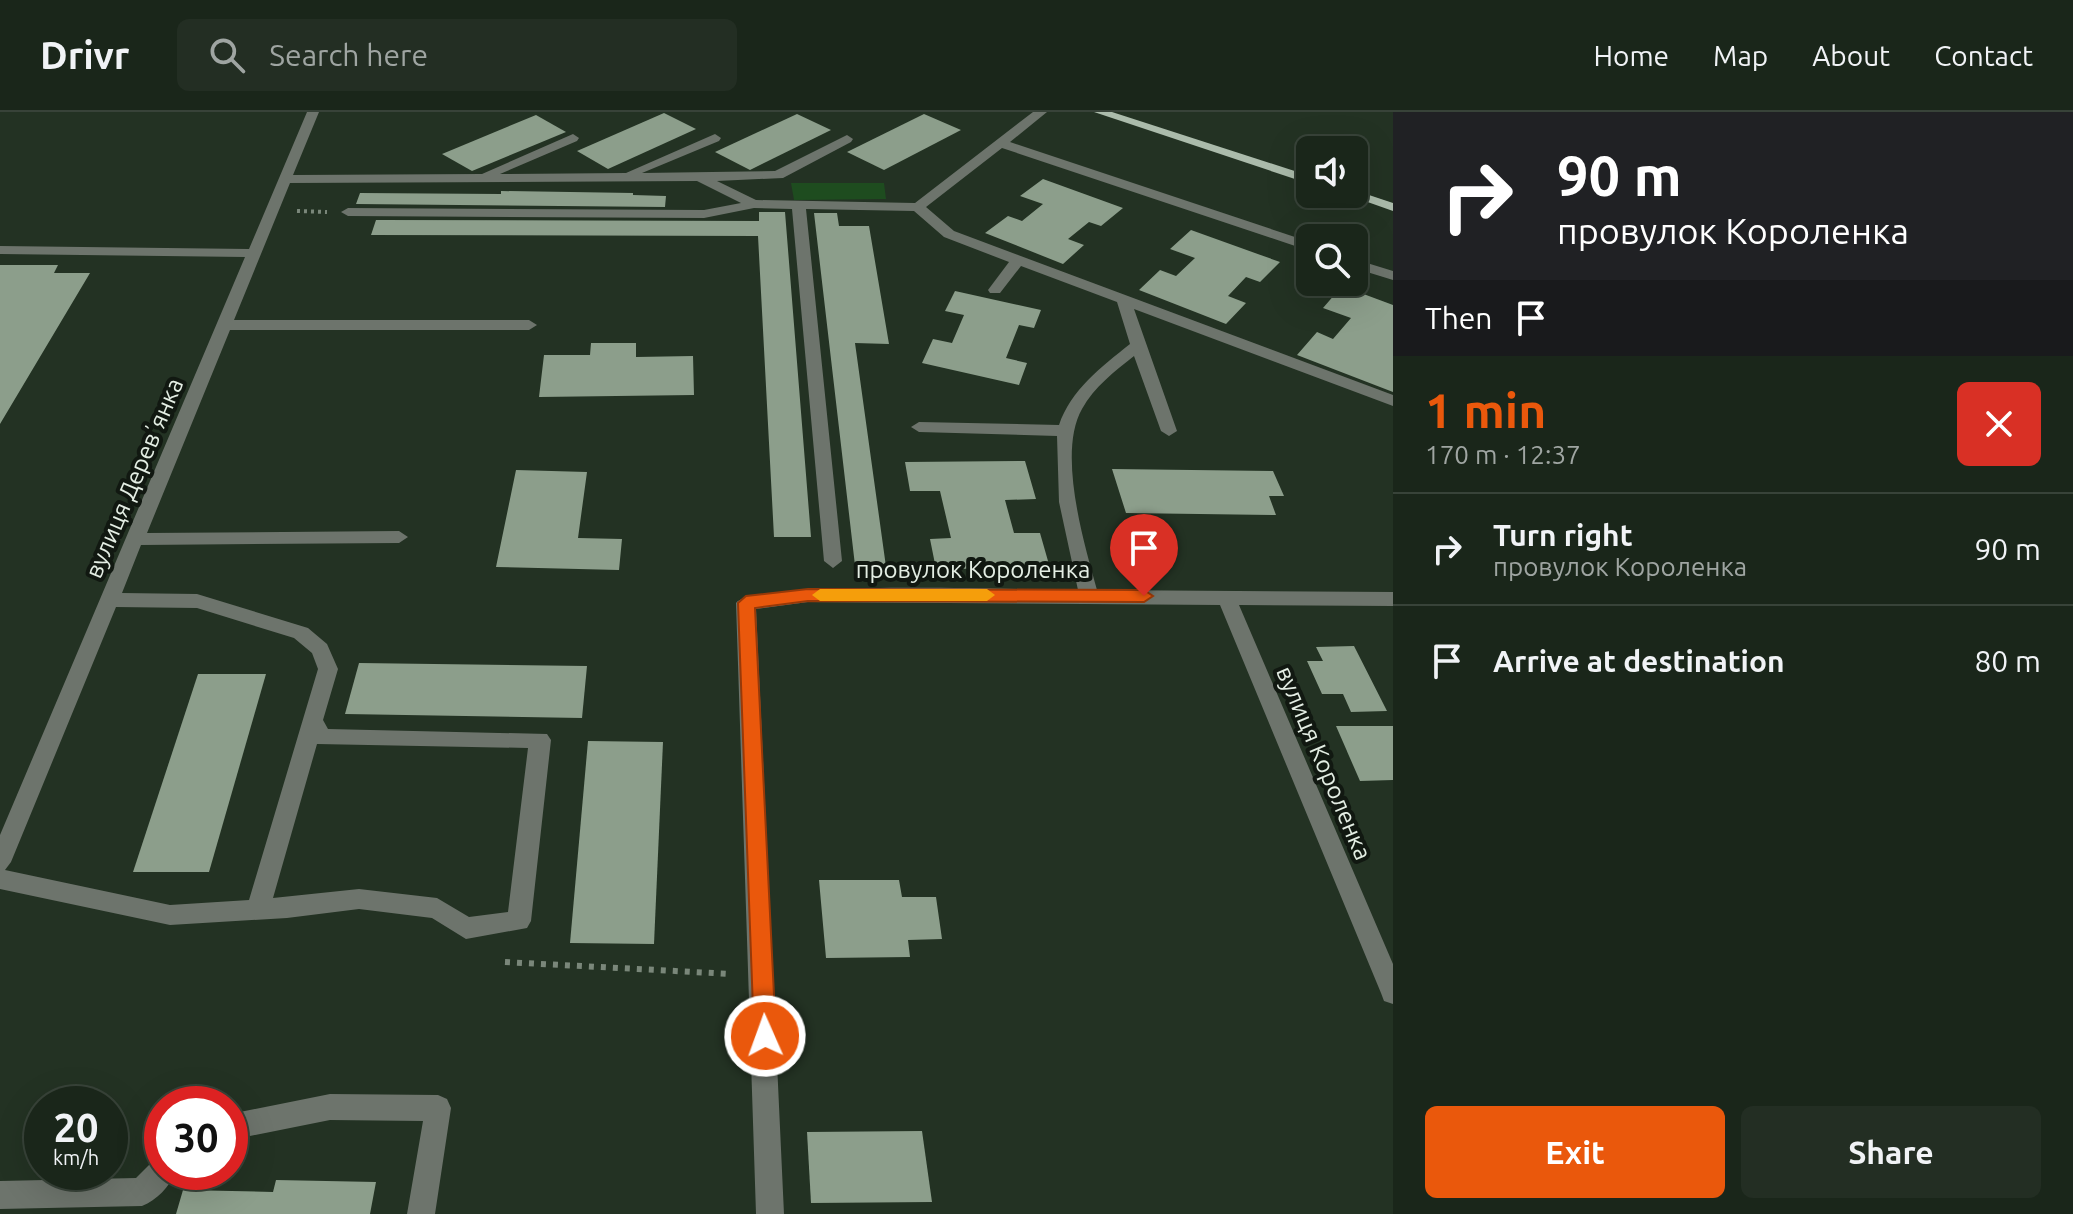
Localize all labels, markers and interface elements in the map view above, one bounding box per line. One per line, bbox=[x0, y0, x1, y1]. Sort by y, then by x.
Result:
search box bbox=[177, 19, 737, 91]
icon: search bbox=[205, 33, 249, 77]
text: Drivr bbox=[40, 34, 129, 76]
text: Search here bbox=[269, 38, 428, 72]
text: Home bbox=[1594, 40, 1669, 71]
text: Map bbox=[1713, 40, 1768, 71]
text: About bbox=[1812, 40, 1890, 71]
text: Contact bbox=[1934, 40, 2033, 71]
map controls bbox=[1296, 136, 1368, 296]
button: sound bbox=[1296, 136, 1368, 208]
icon: right bbox=[1425, 144, 1529, 248]
text: 90 m bbox=[1557, 144, 1682, 207]
text: провулок Короленка bbox=[1557, 210, 1909, 251]
button: search bbox=[1296, 224, 1368, 296]
icon: arrive bbox=[1509, 296, 1553, 340]
text: Then bbox=[1425, 301, 1493, 335]
street label: вулиця Деревʼянка bbox=[80, 374, 188, 582]
button: close bbox=[1957, 382, 2041, 466]
text: 1 min bbox=[1425, 383, 1546, 437]
text: 170 m · 12:37 bbox=[1425, 440, 1581, 469]
pin bbox=[1110, 514, 1178, 596]
text: Turn right bbox=[1493, 518, 1633, 552]
icon: arrive bbox=[1122, 526, 1166, 570]
icon: right bbox=[1425, 527, 1469, 571]
text: 90 m bbox=[1974, 532, 2041, 566]
text: провулок Короленка bbox=[1493, 552, 1747, 581]
street label: провулок Короленка bbox=[856, 556, 1090, 583]
icon: arrive bbox=[1425, 639, 1469, 683]
text: Arrive at destination bbox=[1493, 644, 1785, 678]
text: 80 m bbox=[1974, 644, 2041, 678]
street label: вулиця Короленка bbox=[1271, 662, 1377, 864]
position arrow bbox=[723, 994, 807, 1078]
speed limit sign: 30 bbox=[144, 1086, 248, 1190]
text: 20 bbox=[53, 1105, 99, 1150]
button: Exit bbox=[1425, 1106, 1725, 1198]
button: Share bbox=[1741, 1106, 2041, 1198]
text: km/h bbox=[53, 1146, 99, 1169]

